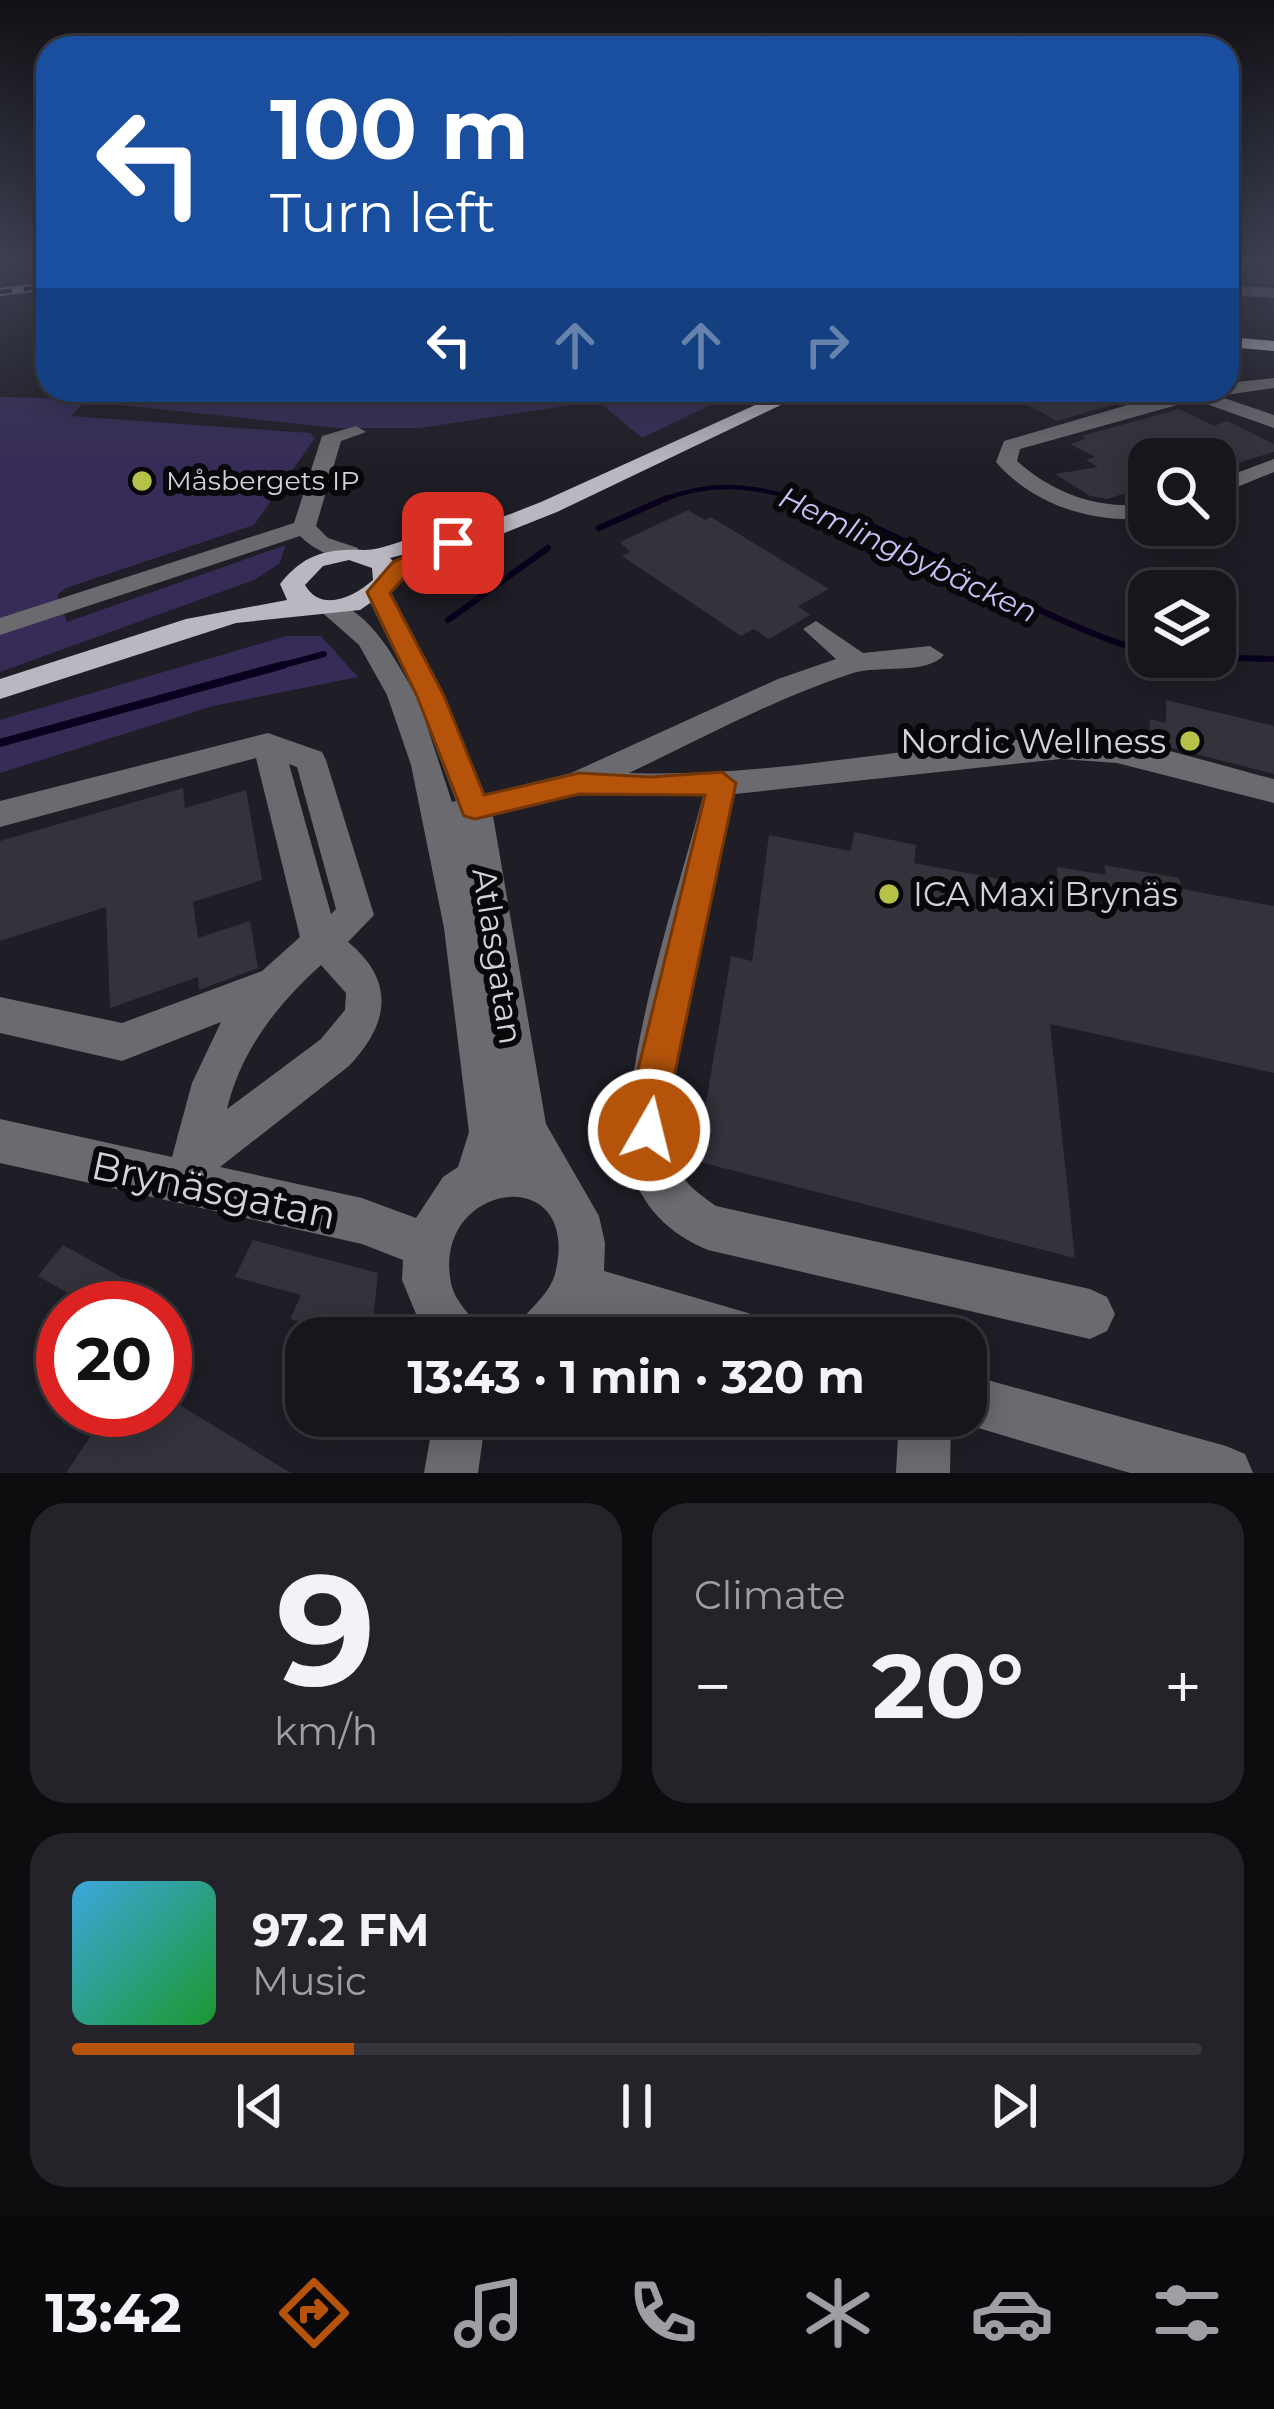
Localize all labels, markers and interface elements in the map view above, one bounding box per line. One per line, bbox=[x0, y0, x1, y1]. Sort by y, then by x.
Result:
text: 100 m bbox=[270, 78, 529, 180]
icon: left bbox=[72, 84, 228, 240]
text: Turn left bbox=[270, 180, 496, 246]
icon: left bbox=[416, 312, 482, 378]
icon: ahead bbox=[542, 312, 608, 378]
icon: ahead bbox=[668, 312, 734, 378]
icon: right bbox=[794, 312, 860, 378]
map controls bbox=[1128, 438, 1236, 678]
button: search bbox=[1128, 438, 1236, 546]
place label: Måsbergets IP bbox=[166, 464, 360, 497]
marker: Måsbergets IP bbox=[129, 468, 155, 494]
water label: Hemlingbybäcken bbox=[773, 479, 1043, 631]
pin bbox=[402, 492, 504, 594]
icon: arrive bbox=[420, 510, 486, 576]
button: layers bbox=[1128, 570, 1236, 678]
place label: Nordic Wellness bbox=[900, 721, 1166, 761]
marker: Nordic Wellness bbox=[1177, 728, 1203, 754]
street label: Atlasgatan bbox=[464, 865, 532, 1047]
place label: ICA Maxi Brynäs bbox=[913, 874, 1178, 914]
marker: ICA Maxi Brynäs bbox=[876, 881, 902, 907]
position arrow bbox=[586, 1067, 712, 1193]
street label: Brynäsgatan bbox=[87, 1141, 341, 1239]
speed limit sign: 20 bbox=[36, 1281, 192, 1437]
text: 13:43 · 1 min · 320 m bbox=[407, 1349, 865, 1404]
text: 9 bbox=[276, 1534, 376, 1724]
text: Climate bbox=[694, 1571, 846, 1619]
text: 20° bbox=[872, 1631, 1024, 1741]
text: − bbox=[694, 1646, 732, 1727]
text: + bbox=[1164, 1646, 1202, 1727]
text: km/h bbox=[274, 1707, 378, 1755]
text: 97.2 FM bbox=[252, 1902, 429, 1957]
text: Music bbox=[252, 1957, 367, 2005]
icon: previous bbox=[227, 2073, 293, 2139]
icon: pause bbox=[604, 2073, 670, 2139]
icon: next bbox=[981, 2073, 1047, 2139]
icon: directions bbox=[272, 2271, 356, 2355]
icon: music bbox=[447, 2271, 531, 2355]
icon: phone bbox=[621, 2271, 705, 2355]
icon: climate bbox=[796, 2271, 880, 2355]
icon: car bbox=[970, 2271, 1054, 2355]
icon: filters bbox=[1145, 2271, 1229, 2355]
text: 13:42 bbox=[45, 2280, 182, 2346]

